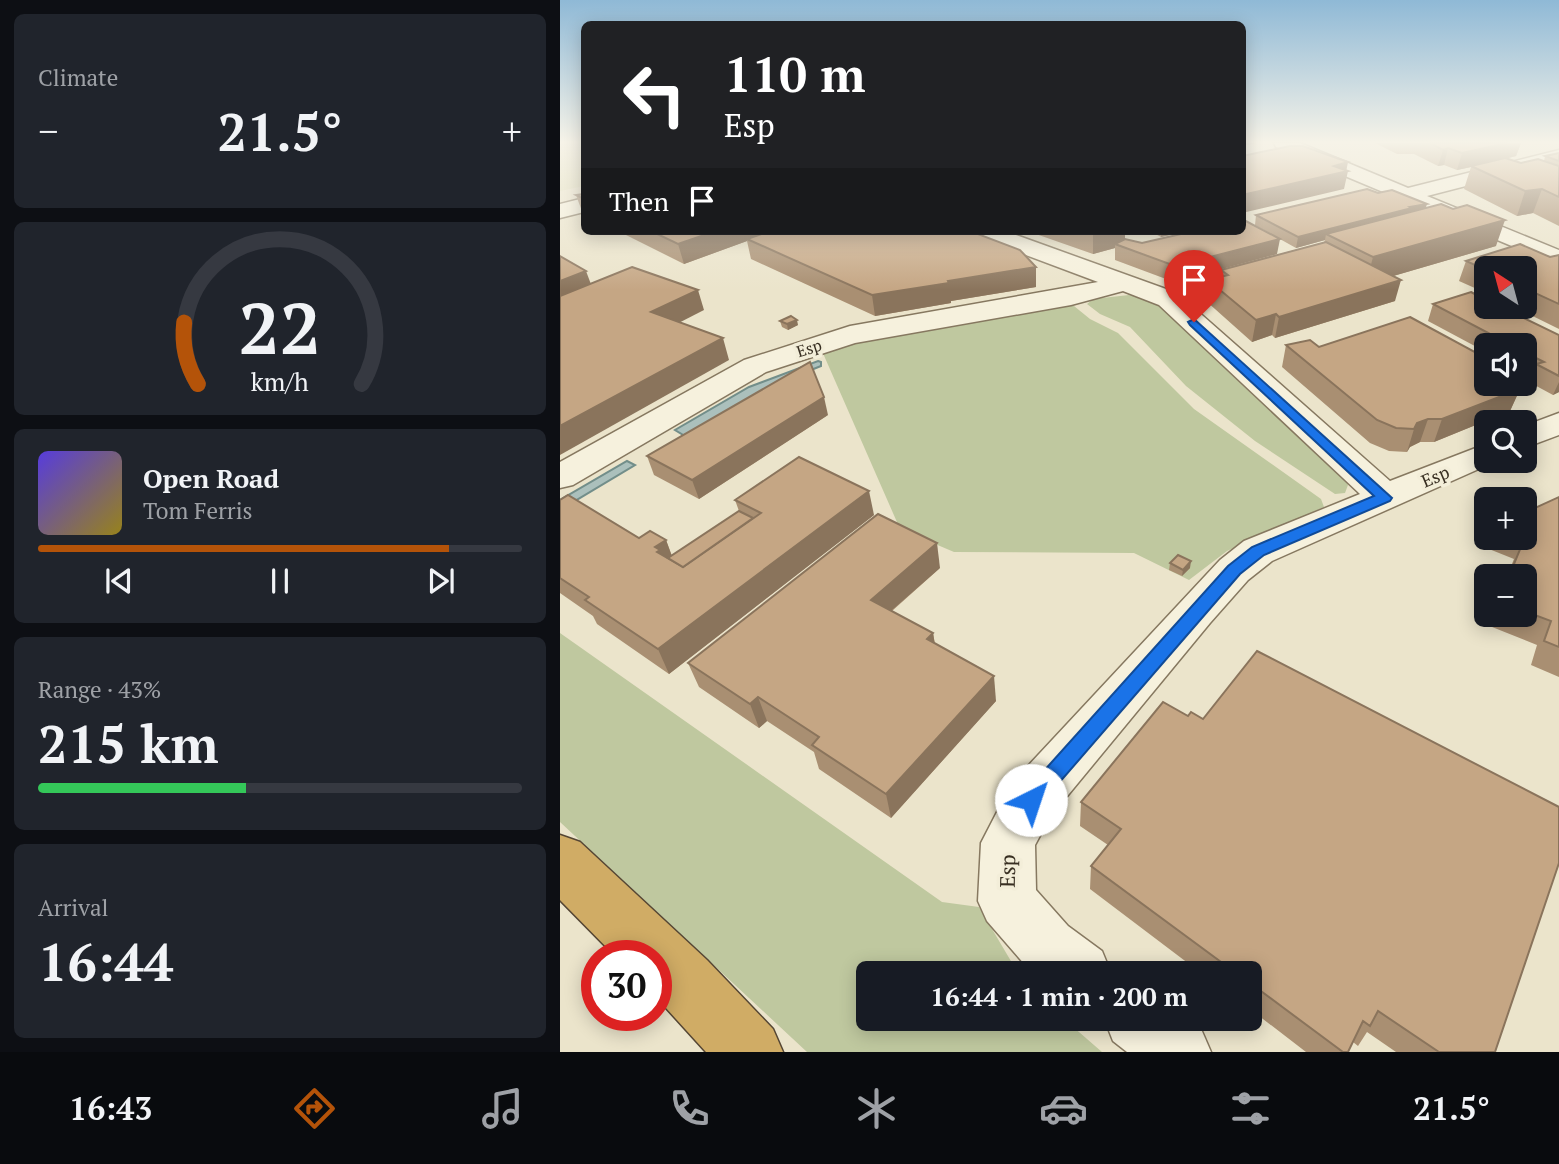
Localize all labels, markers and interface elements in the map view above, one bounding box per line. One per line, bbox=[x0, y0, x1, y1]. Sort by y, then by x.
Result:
text: 110 m bbox=[724, 41, 866, 106]
icon: left bbox=[609, 49, 700, 140]
text: Climate bbox=[38, 62, 118, 93]
text: 21.5° bbox=[217, 97, 343, 166]
text: Esp bbox=[724, 104, 775, 146]
text: − bbox=[38, 106, 58, 156]
text: + bbox=[502, 106, 522, 156]
icon: arrive bbox=[683, 182, 721, 220]
text: Then bbox=[609, 184, 669, 218]
pin bbox=[1164, 250, 1224, 322]
north arrow bbox=[1474, 256, 1536, 318]
map controls bbox=[1474, 256, 1537, 627]
icon: arrive bbox=[1175, 261, 1213, 299]
text: 22 bbox=[239, 279, 321, 376]
button: sound bbox=[1474, 333, 1537, 396]
street label: Esp bbox=[794, 334, 824, 362]
text: km/h bbox=[251, 365, 309, 398]
button: search bbox=[1474, 410, 1537, 473]
street label: Esp bbox=[1417, 459, 1453, 493]
text: Open Road bbox=[143, 461, 279, 495]
button: + bbox=[1474, 487, 1537, 550]
text: Tom Ferris bbox=[143, 495, 253, 526]
icon: previous bbox=[100, 562, 138, 600]
icon: pause bbox=[261, 562, 299, 600]
icon: next bbox=[422, 562, 460, 600]
button: − bbox=[1474, 564, 1537, 627]
text: Range · 43% bbox=[38, 674, 161, 705]
text: 215 km bbox=[38, 709, 219, 778]
position arrow bbox=[994, 763, 1068, 837]
street label: Esp bbox=[993, 854, 1021, 888]
text: Arrival bbox=[38, 892, 109, 923]
text: 16:44 bbox=[38, 927, 173, 996]
speed limit sign: 30 bbox=[581, 940, 672, 1031]
text: 16:44 · 1 min · 200 m bbox=[930, 979, 1188, 1013]
icon: directions bbox=[290, 1084, 339, 1133]
icon: music bbox=[478, 1084, 527, 1133]
icon: phone bbox=[665, 1084, 714, 1133]
icon: climate bbox=[852, 1084, 901, 1133]
icon: car bbox=[1039, 1084, 1088, 1133]
icon: filters bbox=[1226, 1084, 1275, 1133]
text: 16:43 bbox=[69, 1087, 152, 1129]
text: 21.5° bbox=[1413, 1087, 1490, 1129]

